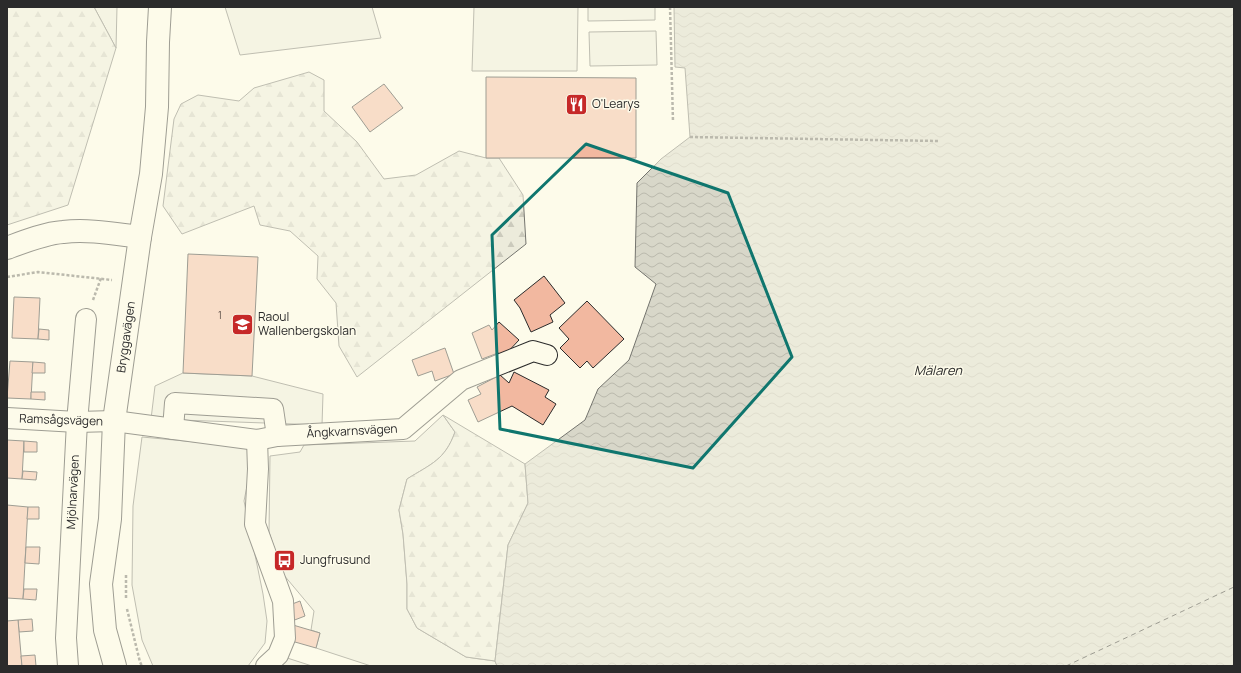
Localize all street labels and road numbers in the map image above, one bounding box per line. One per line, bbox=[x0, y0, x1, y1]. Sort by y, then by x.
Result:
street label: Bryggavägen bbox=[112, 300, 139, 374]
street label: Ramsågsvägen bbox=[19, 410, 103, 429]
street label: Ångkvarnsvägen bbox=[306, 420, 398, 441]
street label: Mjölnarvägen bbox=[62, 454, 83, 530]

